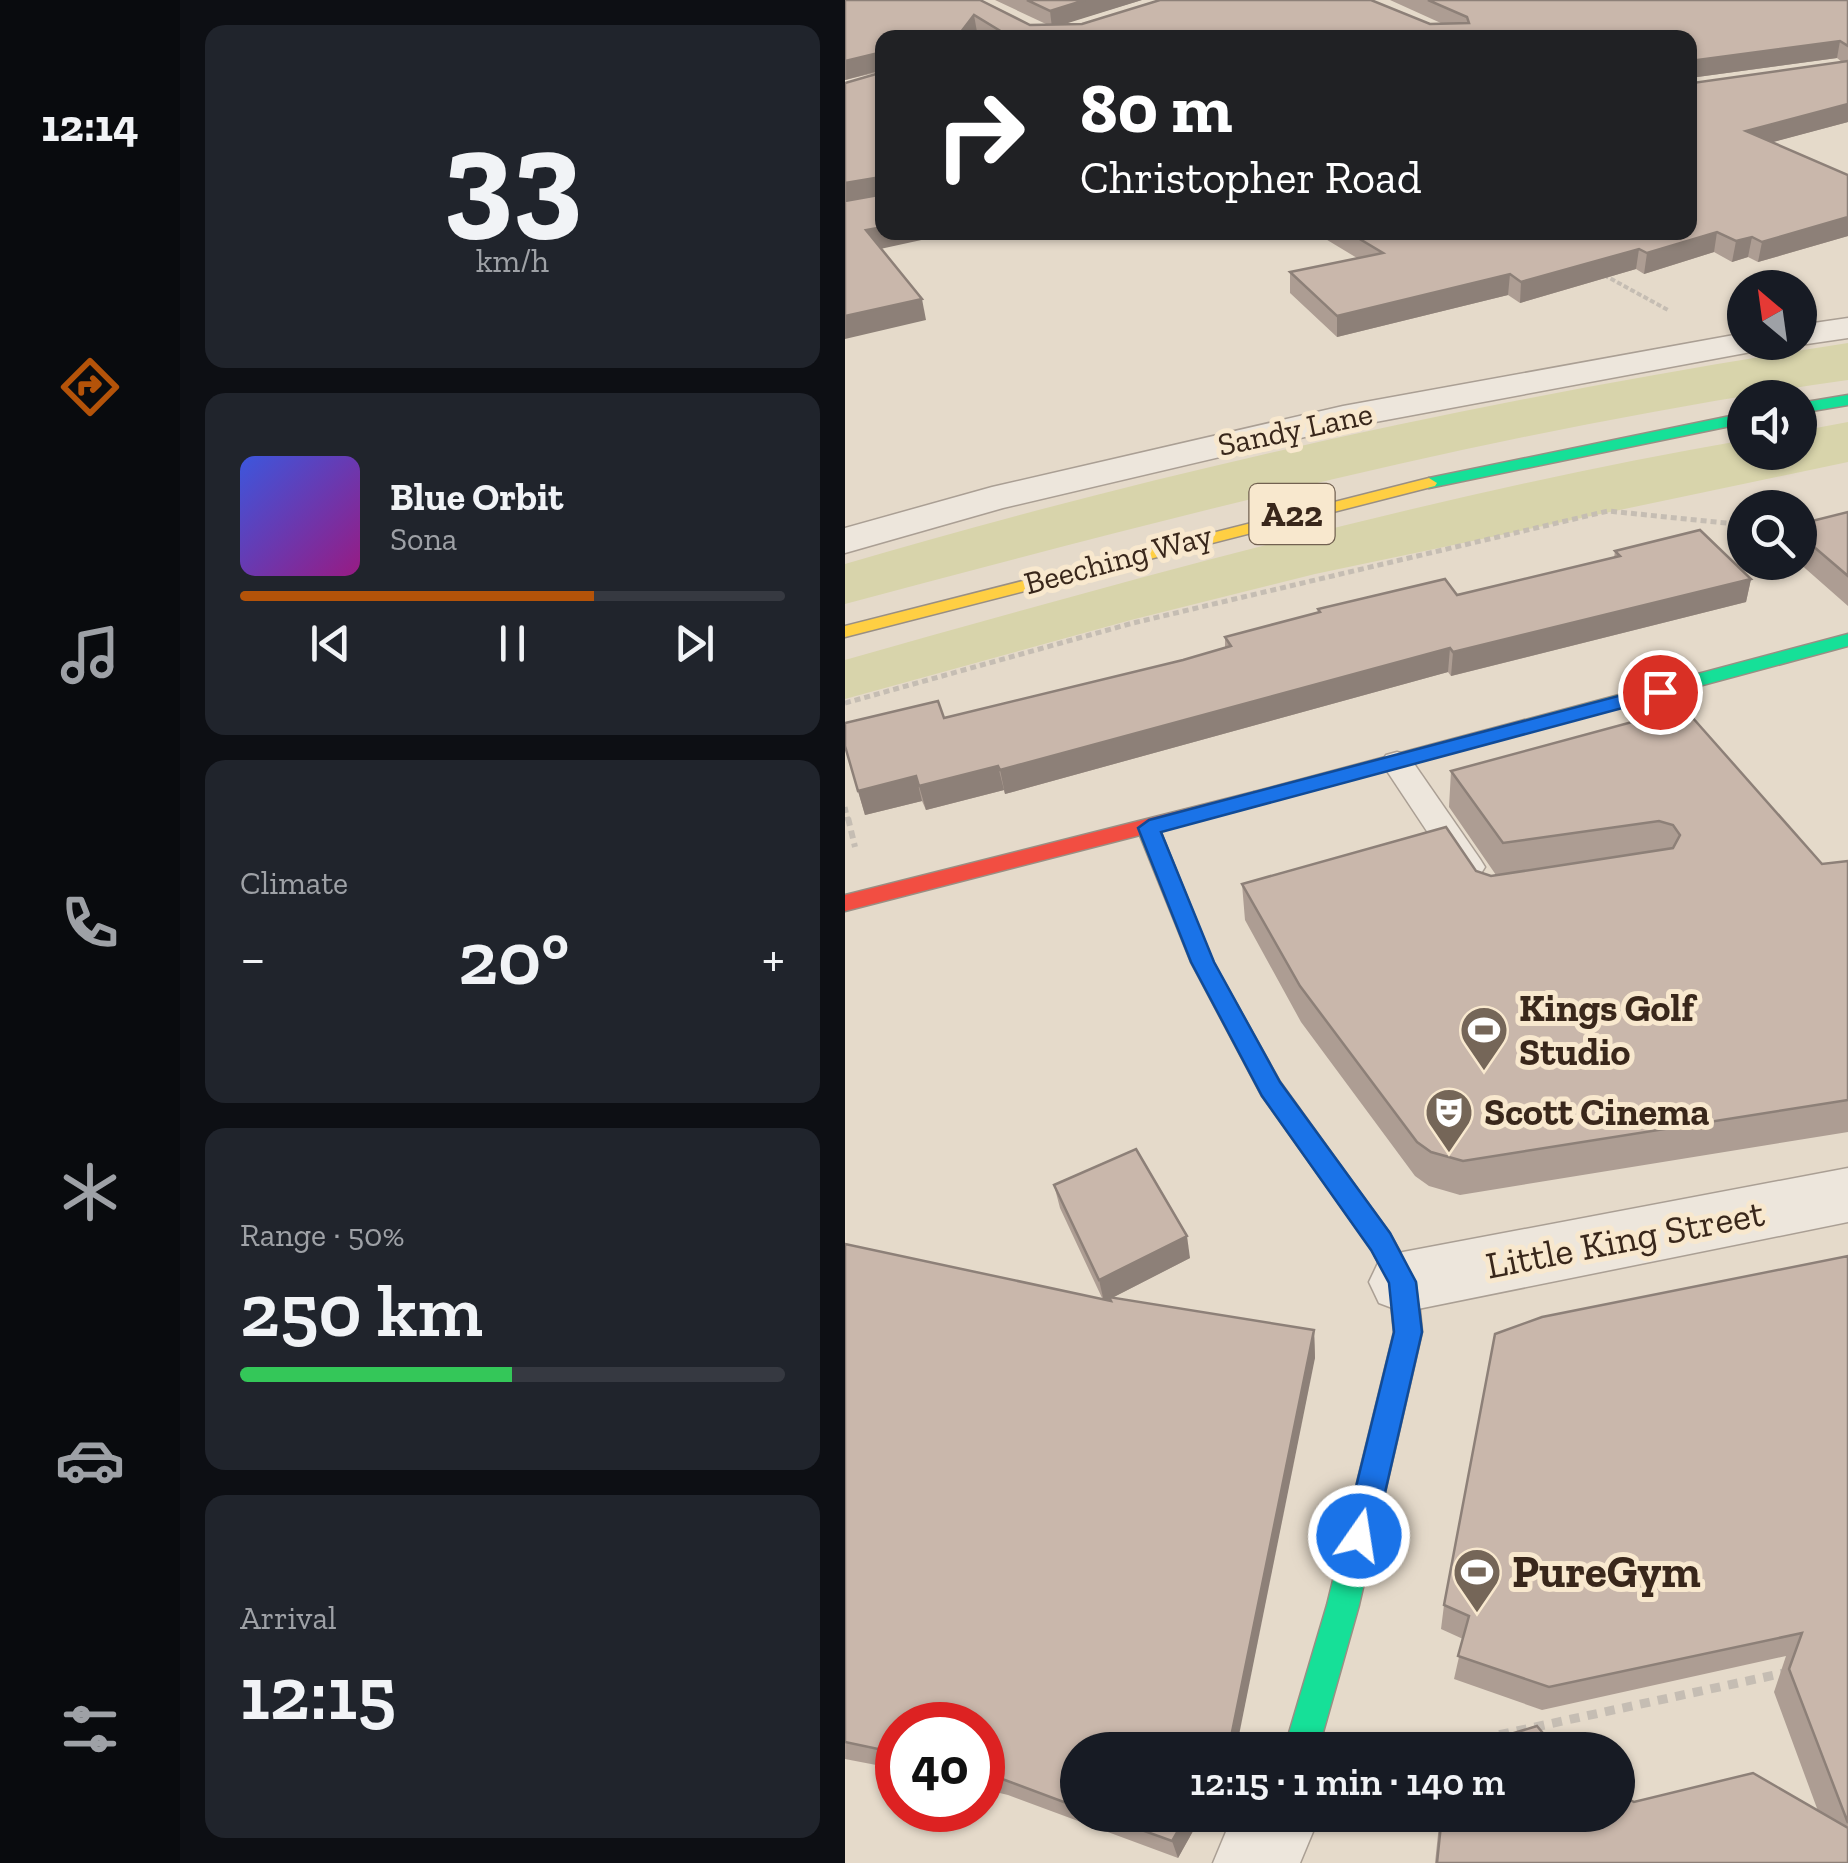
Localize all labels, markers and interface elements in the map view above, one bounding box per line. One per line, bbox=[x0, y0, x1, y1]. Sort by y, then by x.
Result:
text: 80 m bbox=[1080, 66, 1232, 150]
icon: right bbox=[915, 70, 1045, 200]
text: 12:14 bbox=[41, 99, 139, 153]
text: 33 bbox=[443, 99, 582, 255]
text: Christopher Road bbox=[1080, 151, 1422, 205]
text: km/h bbox=[476, 242, 549, 280]
north arrow bbox=[1727, 270, 1817, 360]
map controls bbox=[1727, 270, 1817, 580]
icon: directions bbox=[55, 352, 125, 422]
button: sound bbox=[1727, 380, 1817, 470]
street label: Sandy Lane bbox=[1214, 394, 1376, 464]
text: Blue Orbit bbox=[390, 474, 563, 520]
road number: A22 bbox=[1249, 484, 1335, 544]
button: search bbox=[1727, 490, 1817, 580]
street label: Beeching Way bbox=[1020, 516, 1217, 602]
text: Sona bbox=[390, 520, 457, 558]
icon: previous bbox=[303, 616, 358, 671]
icon: pause bbox=[485, 616, 540, 671]
icon: next bbox=[667, 616, 722, 671]
icon: music bbox=[55, 620, 125, 690]
pin bbox=[1618, 650, 1703, 735]
icon: arrive bbox=[1633, 665, 1688, 720]
text: Climate bbox=[240, 864, 348, 902]
icon: phone bbox=[55, 888, 125, 958]
text: 20° bbox=[458, 913, 569, 1003]
text: − bbox=[240, 925, 266, 991]
text: + bbox=[762, 925, 785, 991]
place label: Kings Golf Studio bbox=[1519, 985, 1698, 1075]
sports icon: Kings Golf Studio bbox=[1458, 1004, 1510, 1072]
theatre icon: Scott Cinema bbox=[1423, 1086, 1475, 1154]
place label: Scott Cinema bbox=[1484, 1089, 1710, 1135]
icon: climate bbox=[55, 1157, 125, 1227]
street label: Little King Street bbox=[1482, 1189, 1768, 1289]
text: Range · 50% bbox=[240, 1216, 404, 1254]
text: 250 km bbox=[240, 1265, 483, 1355]
icon: car bbox=[55, 1425, 125, 1495]
position arrow bbox=[1307, 1484, 1411, 1588]
place label: PureGym bbox=[1512, 1545, 1701, 1599]
sports icon: PureGym bbox=[1451, 1546, 1503, 1614]
text: Arrival bbox=[240, 1599, 336, 1637]
text: 12:15 bbox=[240, 1648, 396, 1738]
icon: filters bbox=[55, 1694, 125, 1764]
speed limit sign: 40 bbox=[875, 1702, 1005, 1832]
text: 12:15 · 1 min · 140 m bbox=[1190, 1759, 1505, 1805]

